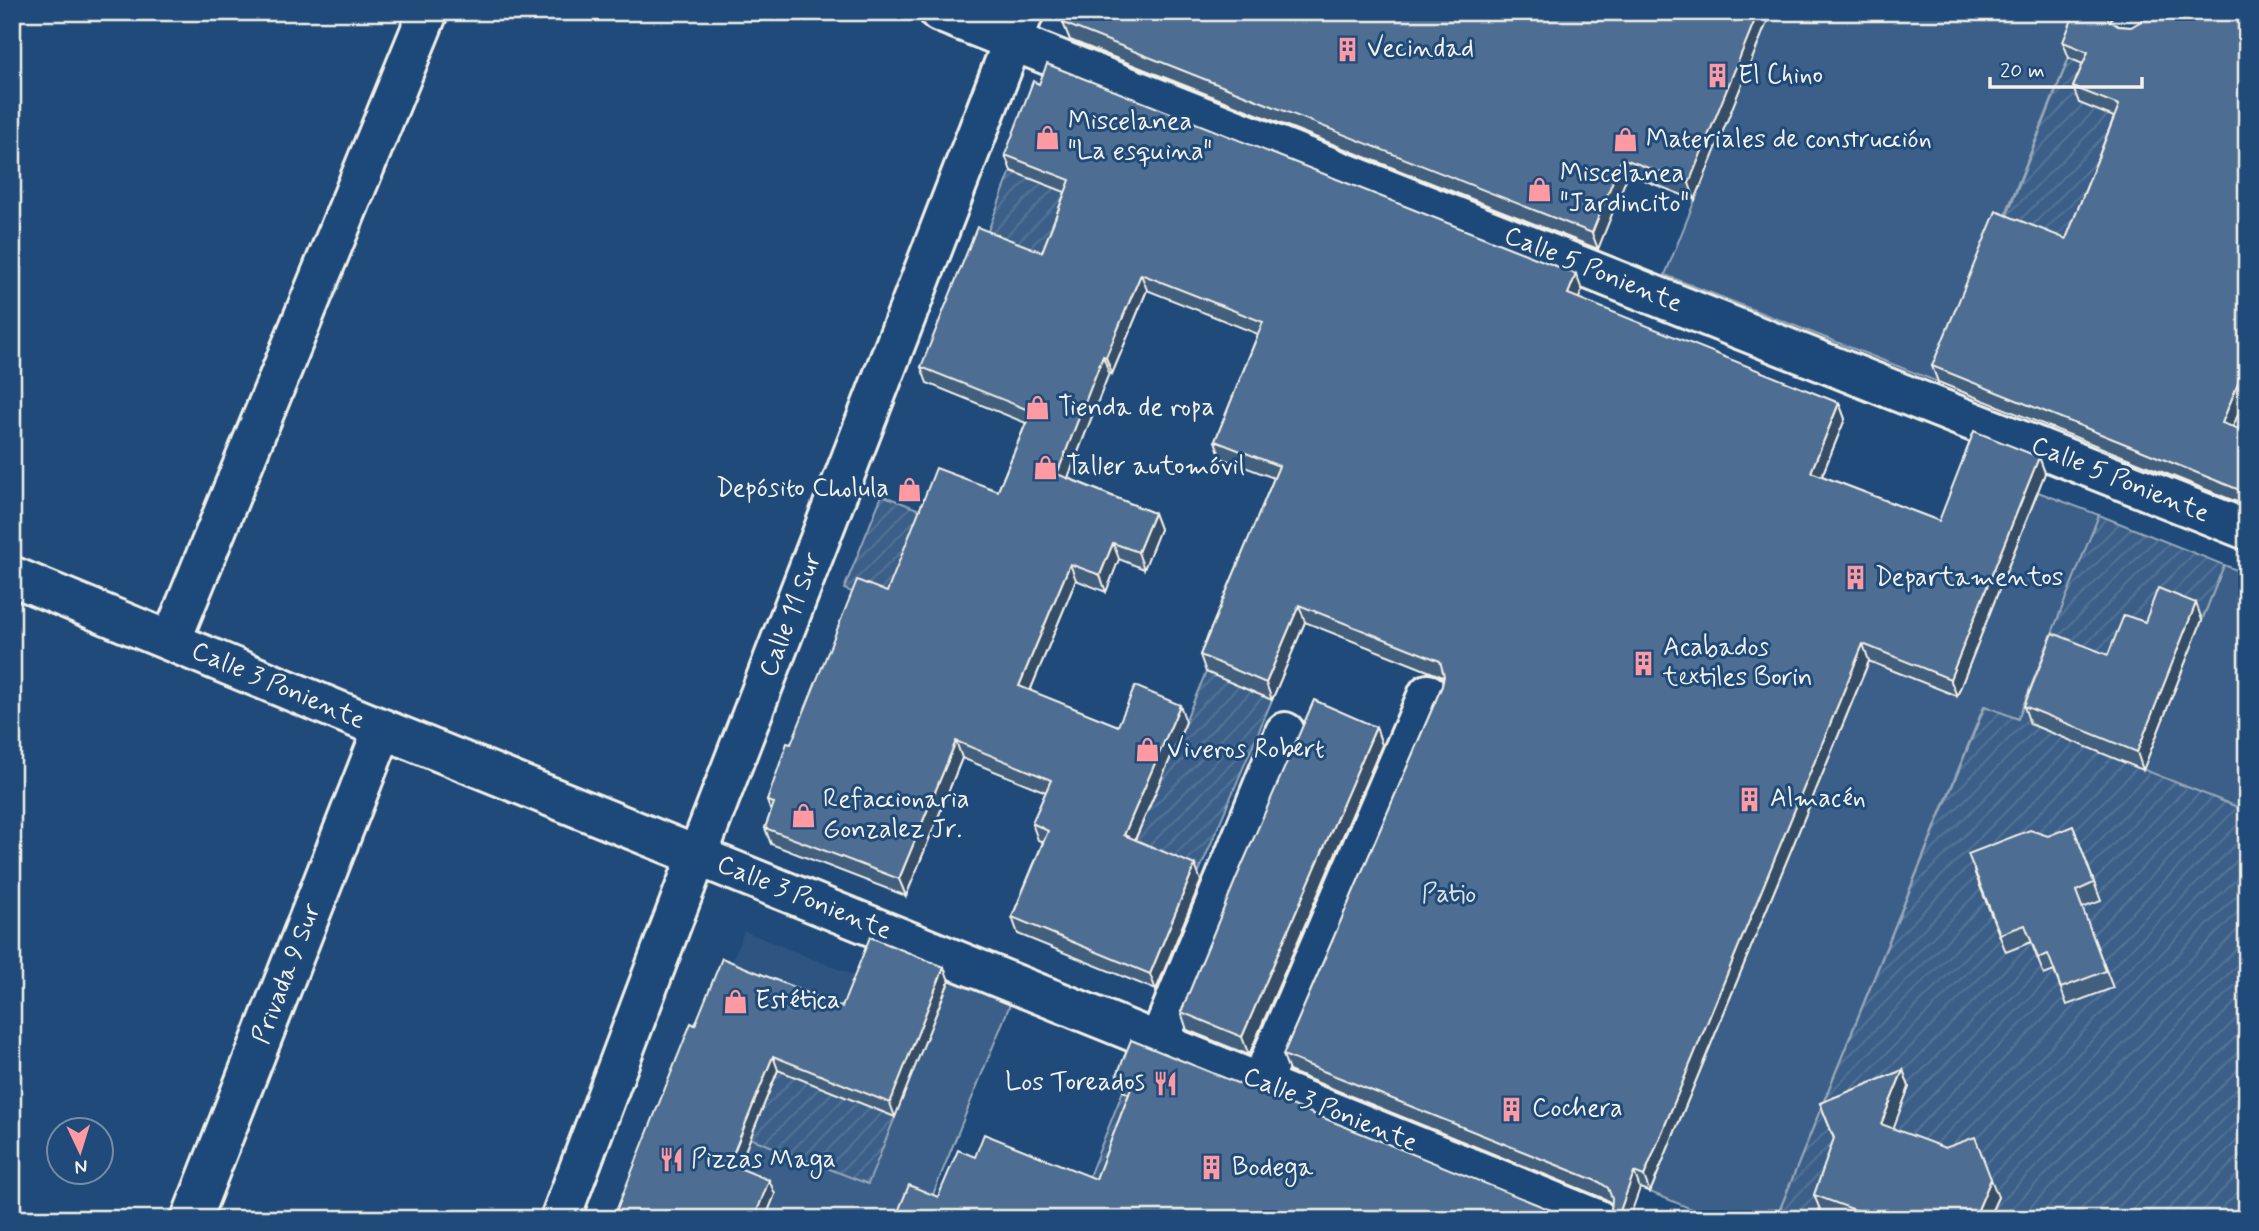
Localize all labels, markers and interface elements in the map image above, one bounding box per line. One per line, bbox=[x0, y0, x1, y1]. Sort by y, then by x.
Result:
place label: Vecindad bbox=[1367, 32, 1474, 66]
building icon: Vecindad bbox=[1333, 35, 1361, 63]
scale bar bbox=[1990, 46, 2142, 90]
text: 20 m bbox=[2000, 57, 2045, 85]
place label: El Chino bbox=[1738, 59, 1823, 93]
building icon: El Chino bbox=[1704, 62, 1732, 90]
place label: Miscelanea "La esquina" bbox=[1068, 105, 1212, 169]
shop icon: Miscelanea "La esquina" bbox=[1034, 123, 1062, 151]
place label: Materiales de construcción bbox=[1646, 123, 1932, 157]
shop icon: Materiales de construcción bbox=[1612, 126, 1640, 154]
place label: Miscelanea "Jardincito" bbox=[1560, 157, 1689, 221]
shop icon: Miscelanea "Jardincito" bbox=[1526, 175, 1554, 203]
street label: Calle 5 Poniente bbox=[1499, 219, 1687, 321]
place label: Tienda de ropa bbox=[1058, 391, 1215, 425]
shop icon: Tienda de ropa bbox=[1024, 394, 1052, 422]
street label: Calle 5 Poniente bbox=[2026, 429, 2214, 531]
place label: Taller automóvil bbox=[1066, 450, 1245, 484]
shop icon: Taller automóvil bbox=[1032, 453, 1060, 481]
place label: Depósito Cholula bbox=[716, 472, 889, 506]
shop icon: Depósito Cholula bbox=[895, 475, 923, 503]
street label: Calle 11 Sur bbox=[752, 548, 830, 682]
place label: Departamentos bbox=[1875, 561, 2063, 595]
building icon: Departamentos bbox=[1841, 564, 1869, 592]
place label: Acabados textiles Borin bbox=[1662, 631, 1813, 695]
street label: Calle 3 Poniente bbox=[186, 634, 370, 738]
building icon: Acabados textiles Borin bbox=[1629, 649, 1657, 677]
place label: Viveros Robert bbox=[1167, 733, 1325, 767]
shop icon: Viveros Robert bbox=[1133, 736, 1161, 764]
place label: Almacén bbox=[1770, 782, 1866, 816]
place label: Refaccionaria Gonzalez Jr. bbox=[823, 783, 970, 847]
building icon: Almacén bbox=[1736, 785, 1764, 813]
shop icon: Refaccionaria Gonzalez Jr. bbox=[789, 801, 817, 829]
street label: Calle 3 Poniente bbox=[712, 848, 896, 949]
park label: Patio bbox=[1422, 878, 1476, 912]
street label: Privada 9 Sur bbox=[245, 899, 329, 1049]
place label: Estética bbox=[755, 984, 840, 1018]
shop icon: Estética bbox=[721, 987, 749, 1015]
street label: Calle 3 Poniente bbox=[1238, 1060, 1422, 1161]
place label: Los Toreados bbox=[1005, 1066, 1145, 1100]
restaurant icon: Los Toreados bbox=[1151, 1069, 1179, 1097]
place label: Cochera bbox=[1532, 1092, 1623, 1126]
building icon: Cochera bbox=[1498, 1095, 1526, 1123]
north arrow bbox=[46, 1116, 116, 1186]
place label: Pizzas Maga bbox=[691, 1143, 836, 1179]
restaurant icon: Pizzas Maga bbox=[657, 1146, 685, 1174]
place label: Bodega bbox=[1232, 1151, 1314, 1187]
text: N bbox=[74, 1154, 88, 1179]
building icon: Bodega bbox=[1198, 1154, 1226, 1182]

